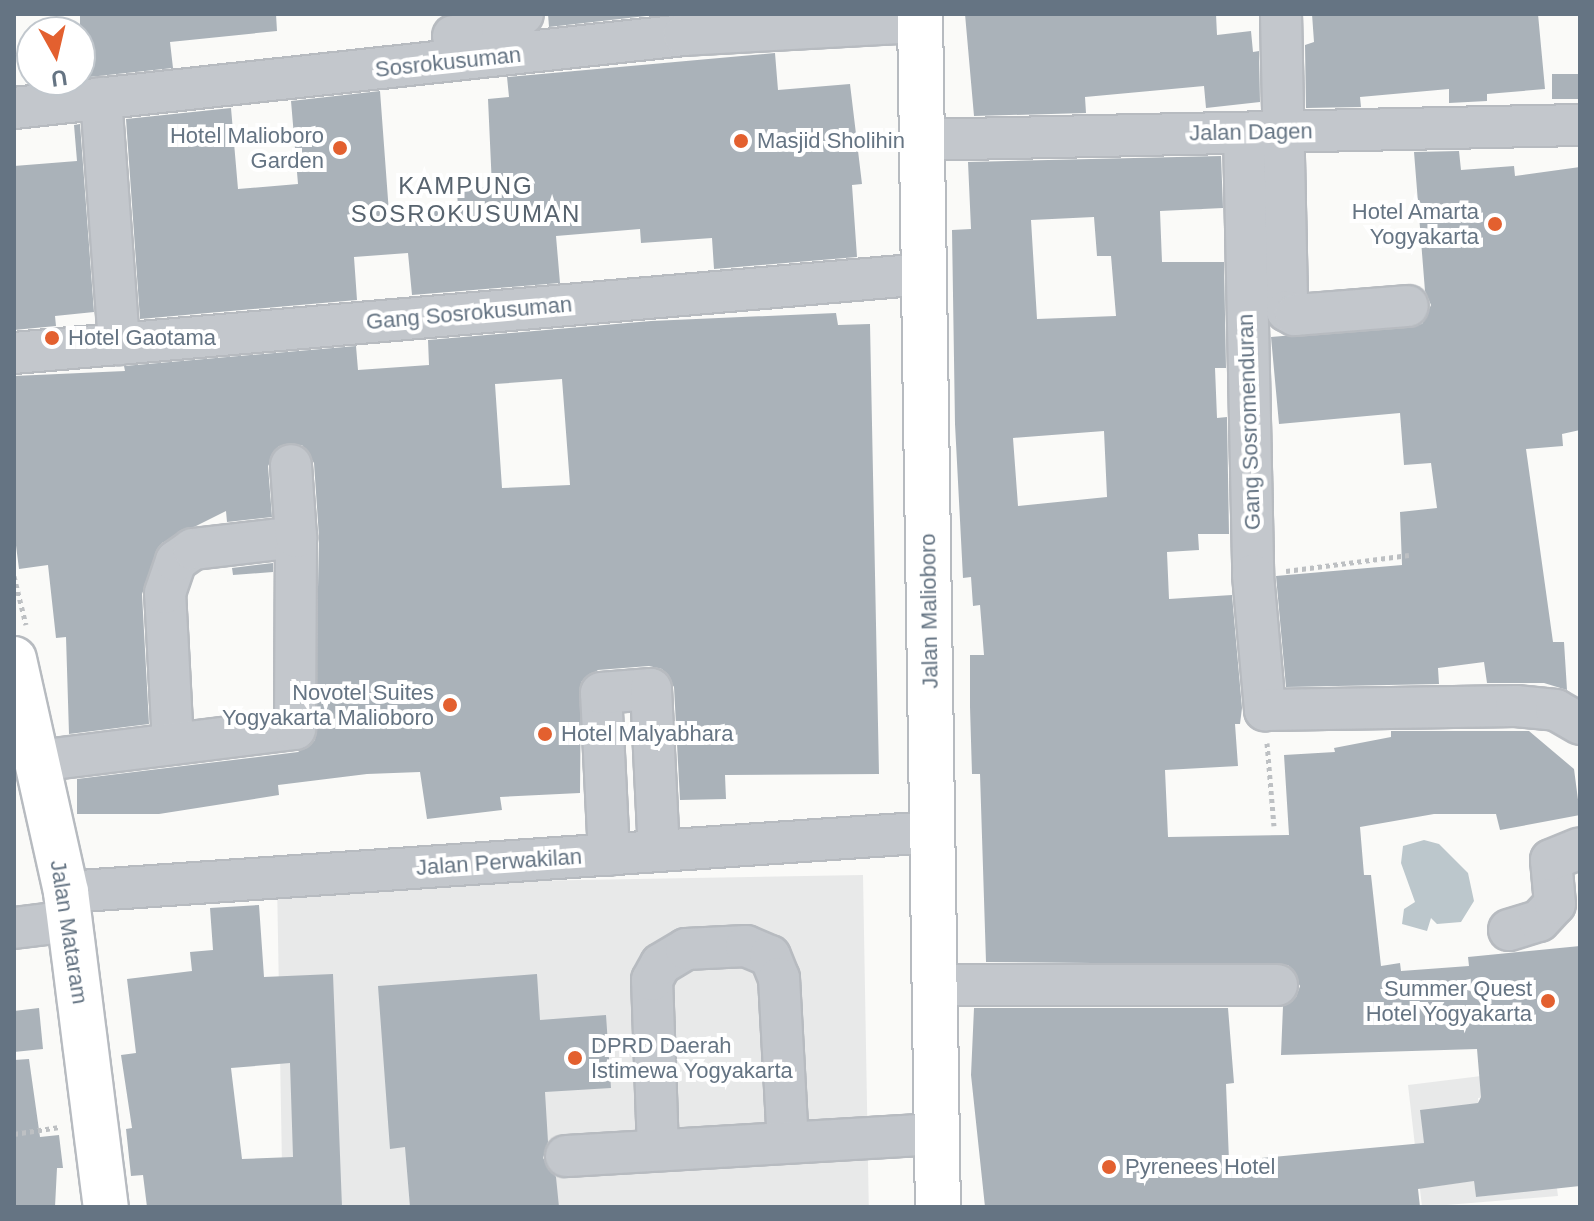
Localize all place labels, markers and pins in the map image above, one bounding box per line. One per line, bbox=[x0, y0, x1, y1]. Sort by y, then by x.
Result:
place label: Hotel Malioboro Garden bbox=[170, 122, 324, 174]
place label: Masjid Sholihin bbox=[757, 128, 905, 154]
marker: Masjid Sholihin bbox=[732, 132, 750, 150]
marker: Hotel Malioboro Garden bbox=[331, 139, 349, 157]
place label: Hotel Amarta Yogyakarta bbox=[1351, 198, 1479, 250]
marker: Hotel Amarta Yogyakarta bbox=[1486, 215, 1504, 233]
place label: Hotel Gaotama bbox=[68, 325, 216, 351]
marker: Hotel Gaotama bbox=[43, 329, 61, 347]
place label: Novotel Suites Yogyakarta Malioboro bbox=[222, 679, 434, 730]
marker: Novotel Suites Yogyakarta Malioboro bbox=[441, 696, 459, 714]
place label: Hotel Malyabhara bbox=[561, 721, 733, 747]
marker: Hotel Malyabhara bbox=[536, 725, 554, 743]
place label: Summer Quest Hotel Yogyakarta bbox=[1365, 975, 1532, 1026]
marker: Summer Quest Hotel Yogyakarta bbox=[1539, 992, 1557, 1010]
place label: DPRD Daerah Istimewa Yogyakarta bbox=[591, 1032, 793, 1084]
marker: DPRD Daerah Istimewa Yogyakarta bbox=[566, 1049, 584, 1067]
place label: Pyrenees Hotel bbox=[1125, 1154, 1275, 1180]
marker: Pyrenees Hotel bbox=[1100, 1158, 1118, 1176]

